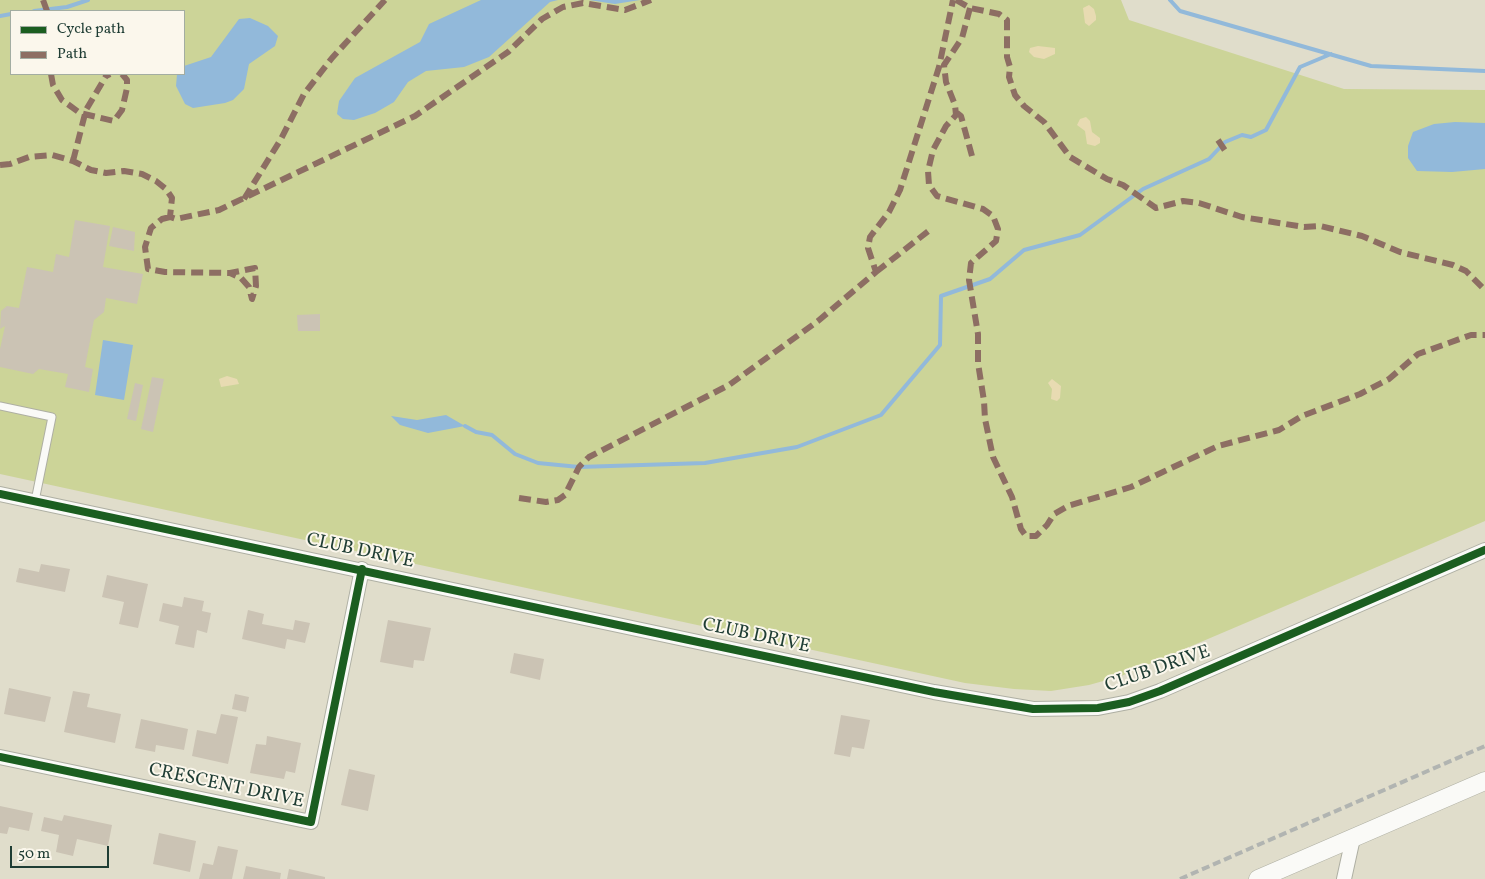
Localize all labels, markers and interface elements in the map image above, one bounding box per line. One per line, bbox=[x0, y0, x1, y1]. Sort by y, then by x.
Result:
legend bbox=[10, 10, 185, 75]
text: Cycle path bbox=[57, 19, 125, 40]
text: Path bbox=[57, 44, 87, 65]
street label: CLUB DRIVE bbox=[304, 529, 416, 575]
street label: CLUB DRIVE bbox=[700, 614, 812, 660]
street label: CLUB DRIVE bbox=[1102, 641, 1214, 699]
street label: CRESCENT DRIVE bbox=[146, 759, 306, 815]
scale bar bbox=[12, 836, 111, 868]
text: 50 m bbox=[18, 844, 50, 865]

